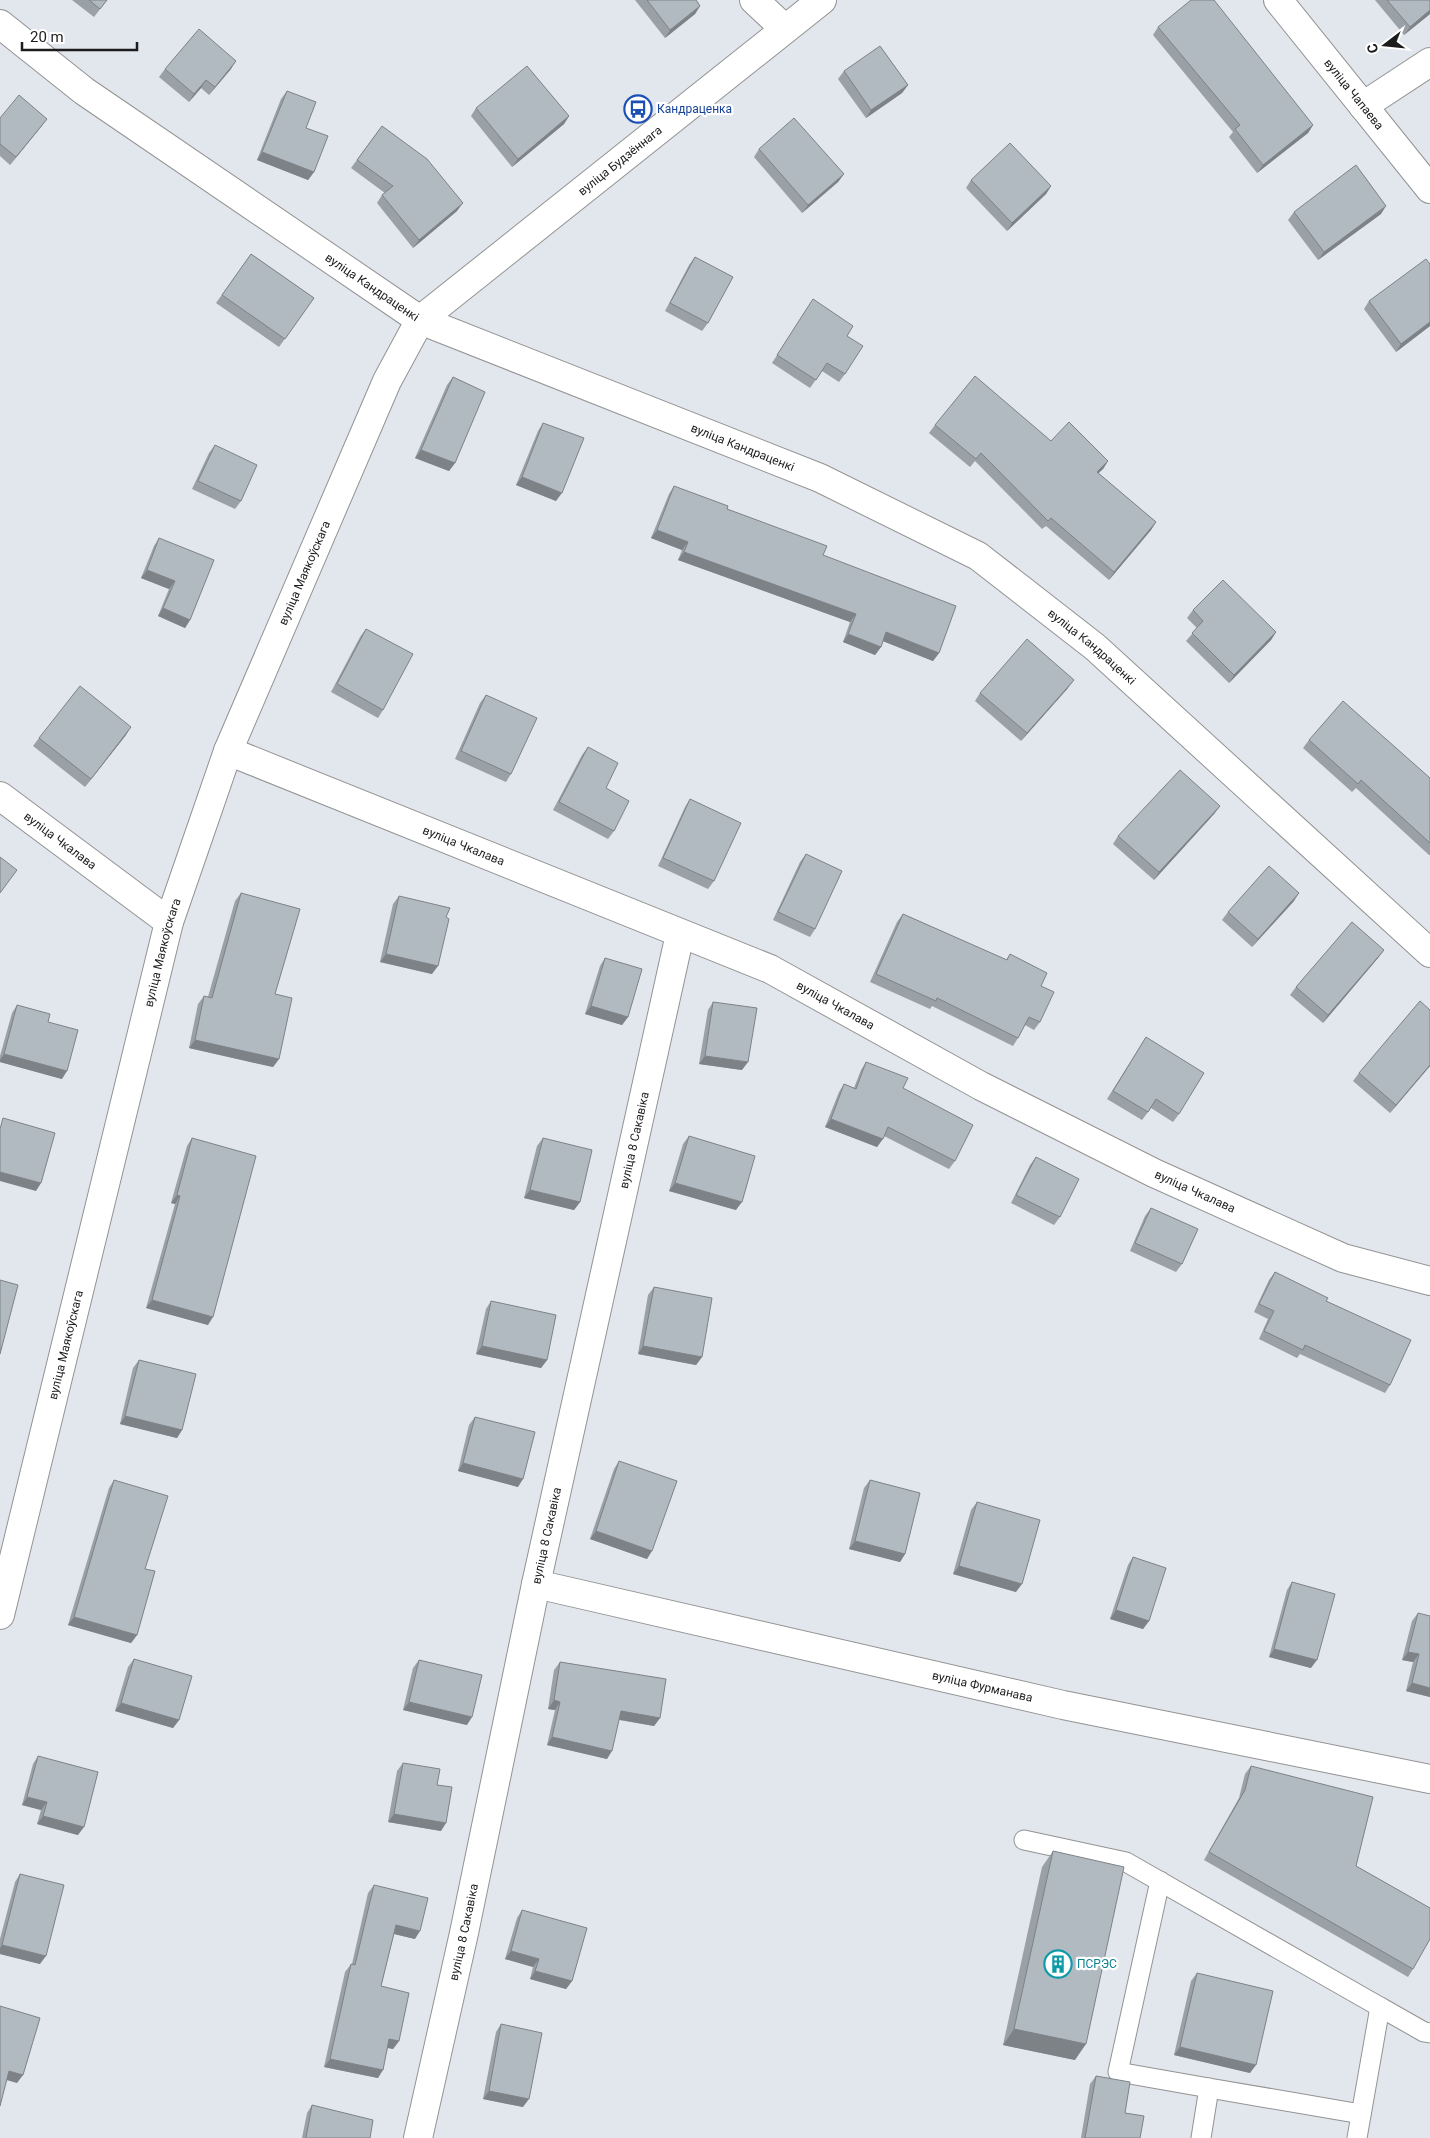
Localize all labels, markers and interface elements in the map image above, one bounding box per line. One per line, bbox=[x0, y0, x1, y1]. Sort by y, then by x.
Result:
scale bar bbox=[22, 20, 138, 52]
north arrow bbox=[1360, 20, 1410, 70]
text: 20 m bbox=[30, 28, 64, 46]
text: С bbox=[1364, 42, 1381, 55]
street label: вуліца Чапаева bbox=[1321, 56, 1386, 132]
bus stop icon: Кандраценка bbox=[623, 94, 653, 124]
place label: Кандраценка bbox=[657, 102, 732, 116]
street label: вуліца Будзённага bbox=[575, 123, 665, 198]
street label: вуліца Кандраценкі bbox=[323, 250, 422, 324]
street label: вуліца Кандраценкі bbox=[689, 421, 797, 474]
street label: вуліца Маякоўскага bbox=[276, 519, 333, 627]
street label: вуліца Кандраценкі bbox=[1045, 606, 1139, 688]
street label: вуліца Чкалава bbox=[21, 809, 99, 872]
street label: вуліца Чкалава bbox=[421, 823, 507, 868]
street label: вуліца Маякоўскага bbox=[142, 896, 184, 1008]
street label: вуліца Чкалава bbox=[794, 978, 877, 1032]
street label: вуліца 8 Сакавіка bbox=[617, 1091, 652, 1190]
street label: вуліца Чкалава bbox=[1152, 1167, 1237, 1216]
street label: вуліца Маякоўскага bbox=[46, 1289, 86, 1401]
street label: вуліца 8 Сакавіка bbox=[529, 1486, 564, 1585]
street label: вуліца Фурманава bbox=[931, 1668, 1034, 1705]
street label: вуліца 8 Сакавіка bbox=[447, 1882, 481, 1982]
building icon: ПСРЭС bbox=[1043, 1949, 1073, 1979]
place label: ПСРЭС bbox=[1077, 1957, 1117, 1971]

